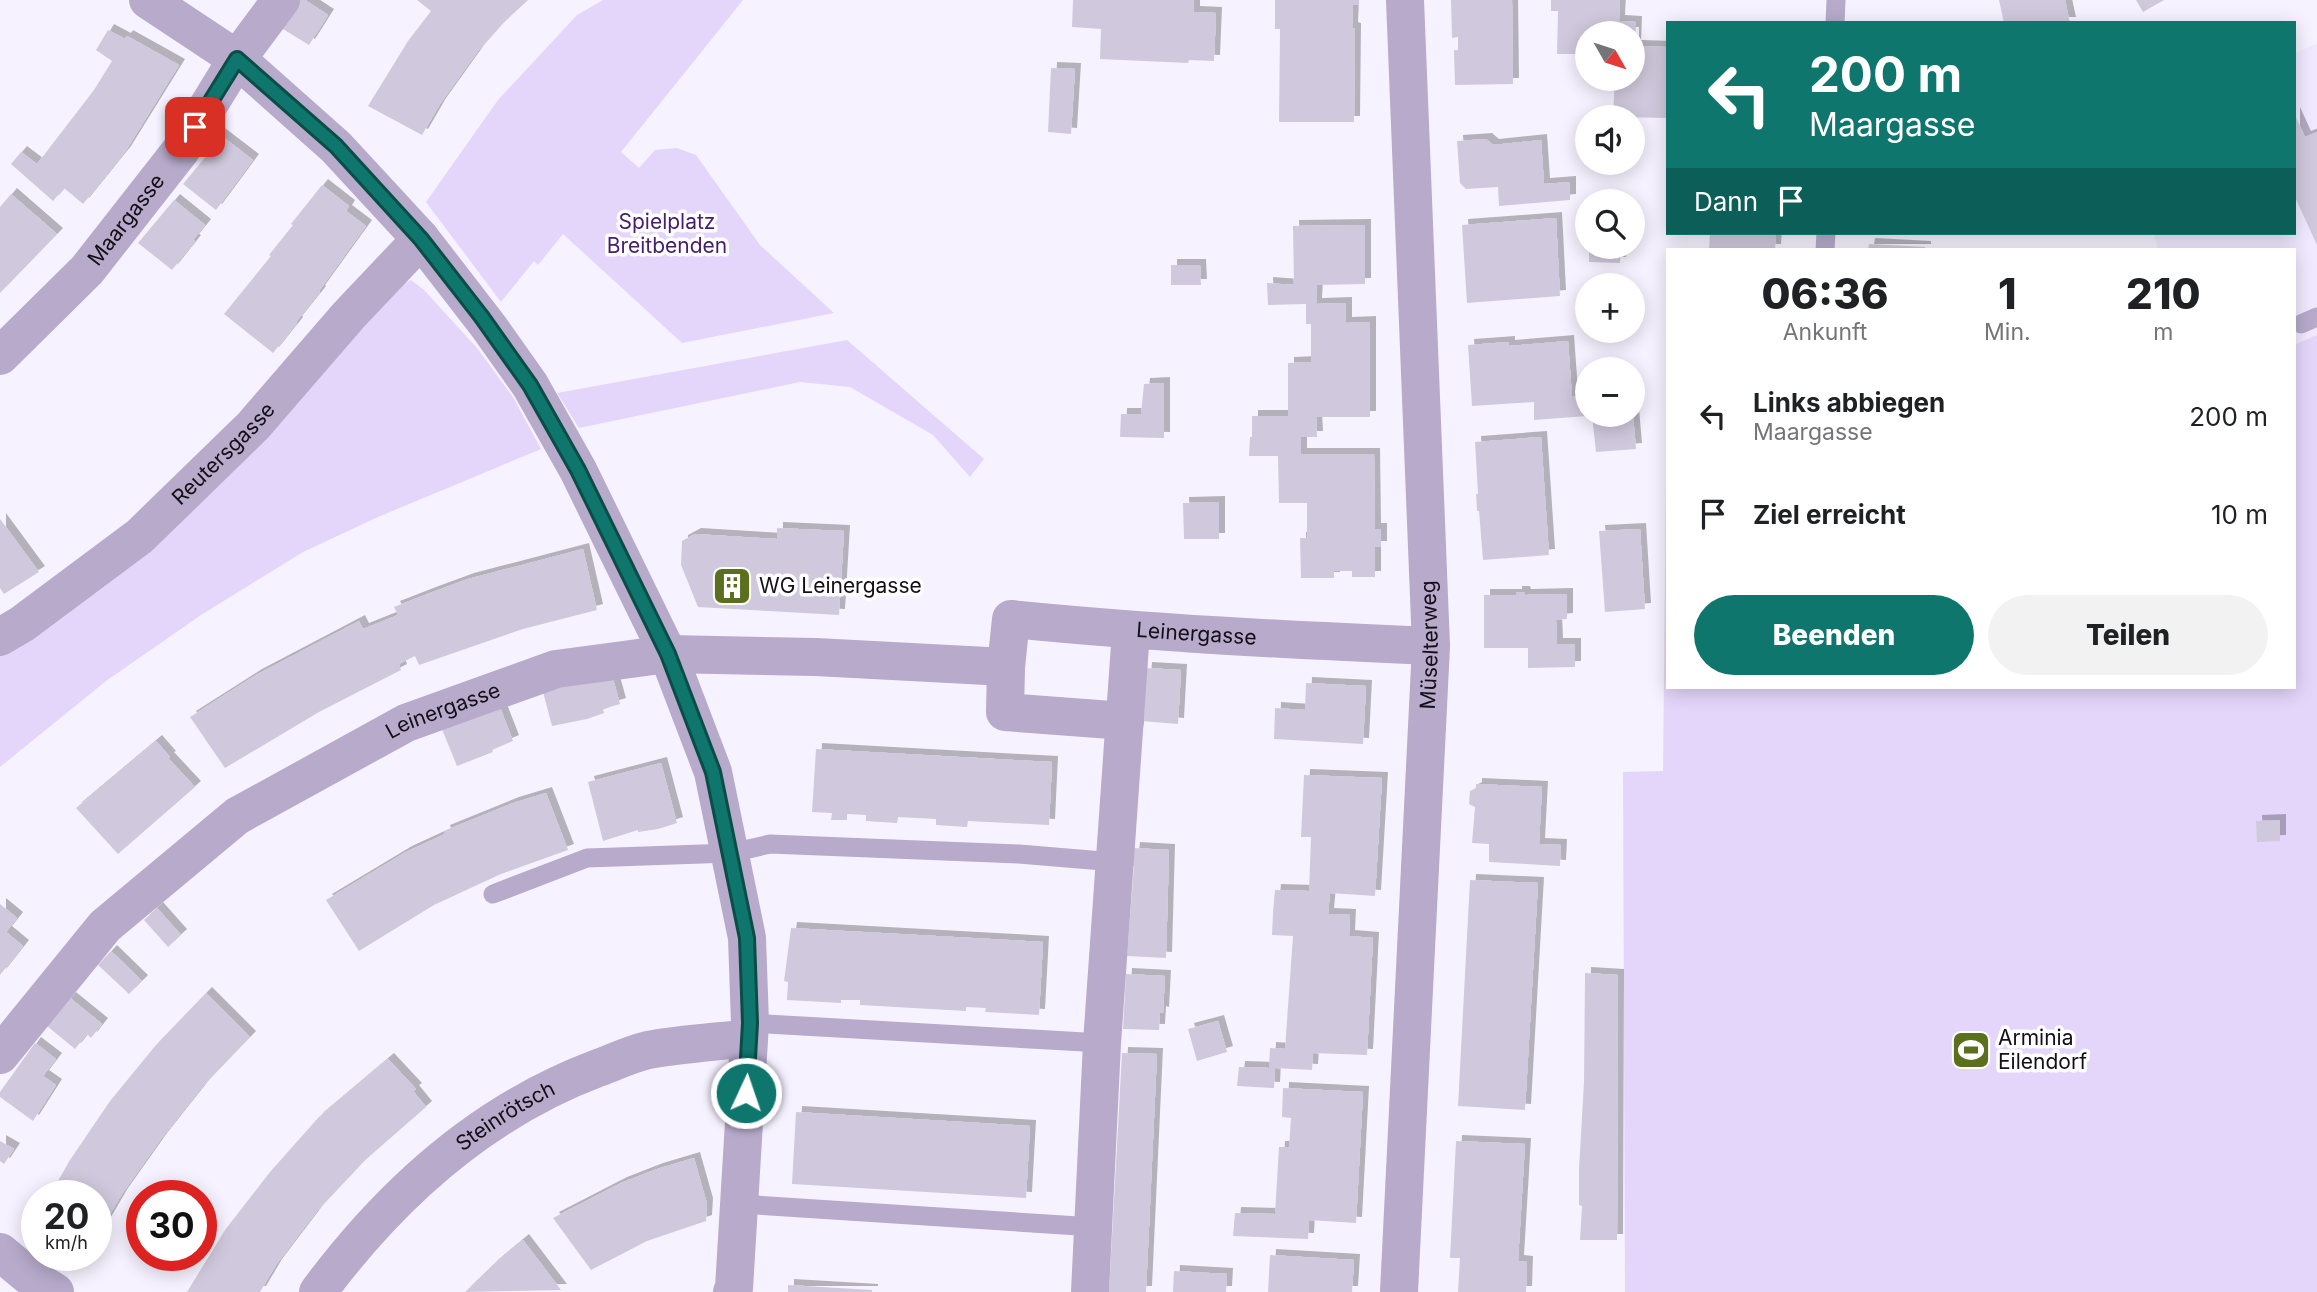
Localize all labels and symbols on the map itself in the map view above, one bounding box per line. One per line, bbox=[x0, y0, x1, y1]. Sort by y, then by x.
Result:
north arrow bbox=[1575, 21, 1645, 91]
pin bbox=[165, 97, 225, 157]
street label: Maargasse bbox=[82, 169, 169, 270]
park label: Spielplatz Breitbenden bbox=[607, 209, 727, 258]
street label: Reutersgasse bbox=[167, 397, 280, 510]
building icon: WG Leinergasse bbox=[711, 565, 753, 607]
place label: WG Leinergasse bbox=[759, 573, 922, 598]
street label: Müselterweg bbox=[1415, 580, 1443, 710]
street label: Leinergasse bbox=[1135, 617, 1257, 650]
street label: Leinergasse bbox=[381, 677, 503, 744]
place label: Arminia Eilendorf bbox=[1998, 1025, 2087, 1074]
sports icon: Arminia Eilendorf bbox=[1950, 1029, 1992, 1071]
position arrow bbox=[709, 1056, 783, 1130]
street label: Steinrötsch bbox=[451, 1075, 559, 1156]
speed limit sign: 30 bbox=[126, 1180, 217, 1271]

